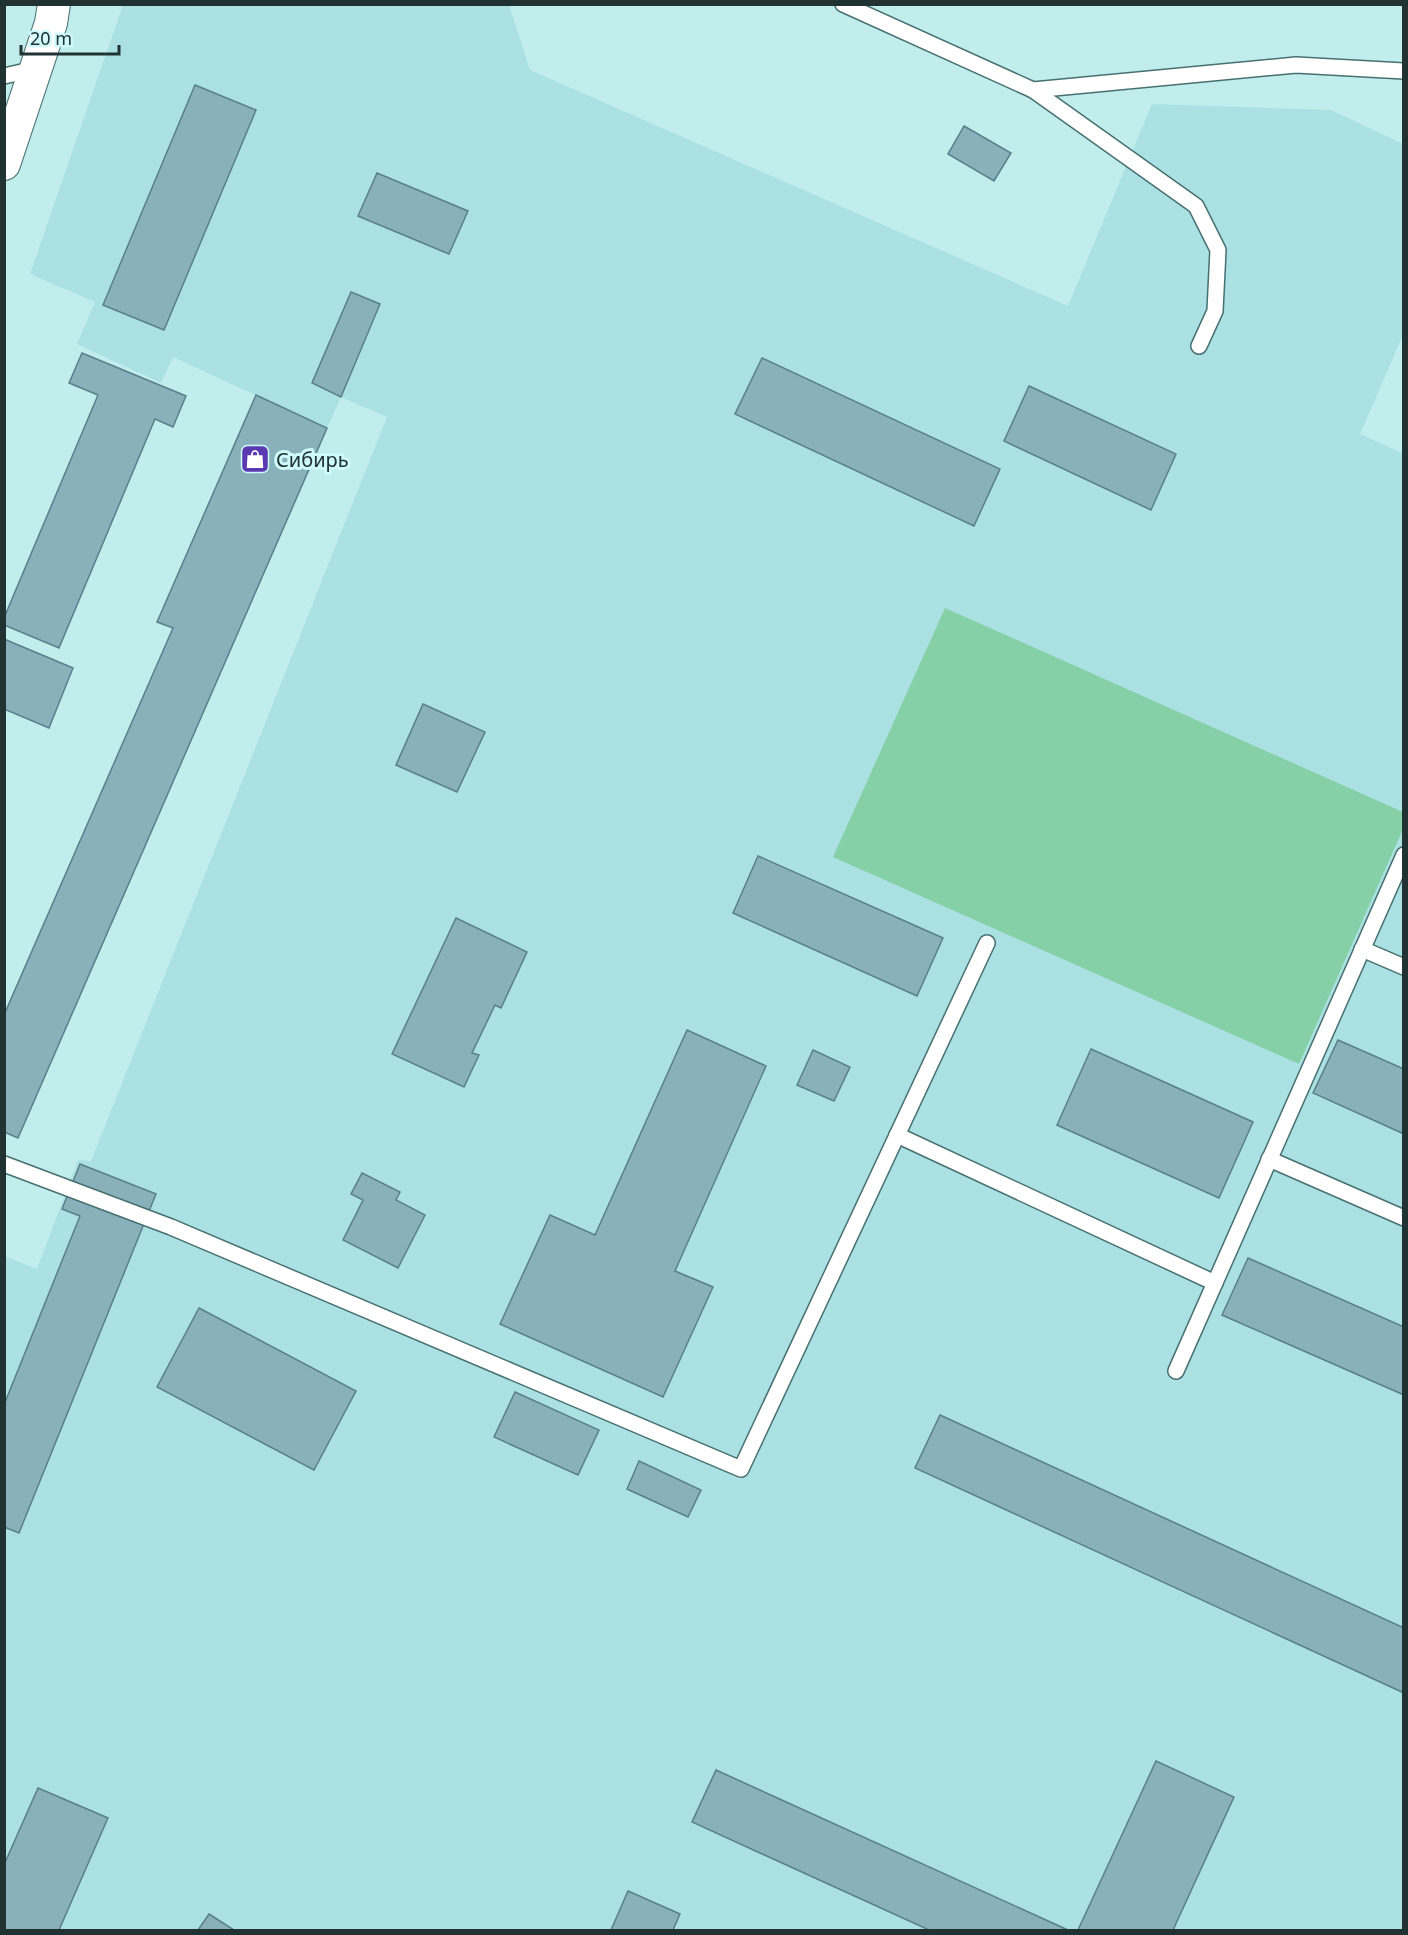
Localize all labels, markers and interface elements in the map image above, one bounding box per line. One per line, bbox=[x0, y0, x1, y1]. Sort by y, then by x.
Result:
scale bar bbox=[21, 18, 118, 56]
text: 20 m bbox=[30, 26, 72, 50]
shop icon: Сибирь bbox=[239, 443, 271, 475]
place label: Сибирь bbox=[276, 446, 349, 473]

